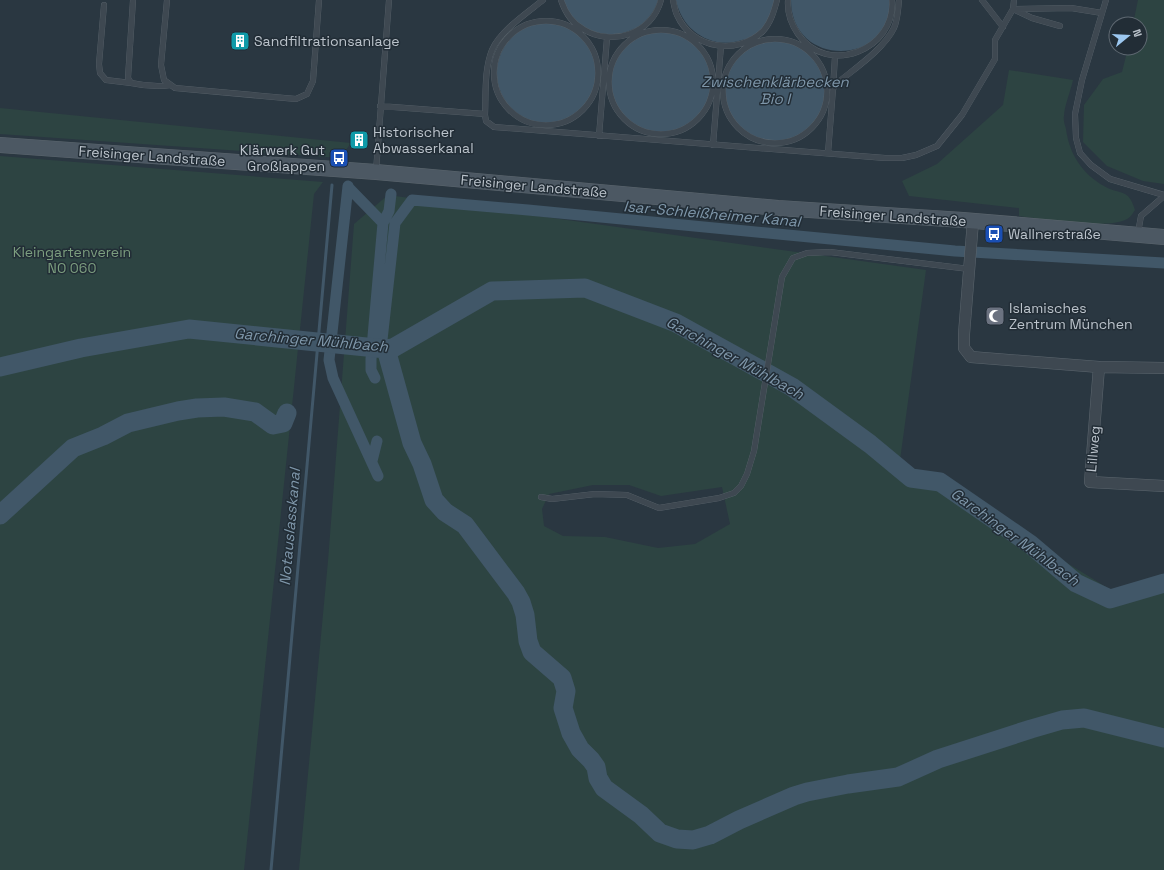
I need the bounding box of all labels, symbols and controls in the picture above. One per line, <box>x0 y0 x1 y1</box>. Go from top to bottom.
north arrow <box>1108 16 1148 56</box>
text: N <box>1130 27 1145 39</box>
building icon: Sandfiltrationsanlage <box>229 30 251 52</box>
place label: Sandfiltrationsanlage <box>254 32 400 50</box>
water label: Zwischenklärbecken Bio I <box>701 72 850 108</box>
place label: Historischer Abwasserkanal <box>373 123 474 157</box>
building icon: Historischer Abwasserkanal <box>348 129 370 151</box>
place label: Klärwerk Gut Großlappen <box>240 141 325 175</box>
street label: Freisinger Landstraße <box>78 142 226 170</box>
bus stop icon: Klärwerk Gut Großlappen <box>328 147 350 169</box>
street label: Freisinger Landstraße <box>460 171 608 201</box>
water label: Isar-Schleißheimer Kanal <box>623 196 804 231</box>
street label: Freisinger Landstraße <box>819 202 967 230</box>
bus stop icon: Wallnerstraße <box>983 223 1005 245</box>
place label: Wallnerstraße <box>1008 225 1101 243</box>
park label: Kleingartenverein NO 060 <box>13 243 131 277</box>
place label: Islamisches Zentrum München <box>1009 299 1133 333</box>
mosque icon: Islamisches Zentrum München <box>984 305 1006 327</box>
water label: Garchinger Mühlbach <box>663 312 808 404</box>
water label: Garchinger Mühlbach <box>233 323 389 356</box>
street label: Lillweg <box>1082 425 1104 473</box>
water label: Notauslasskanal <box>275 465 304 586</box>
water label: Garchinger Mühlbach <box>947 484 1084 590</box>

